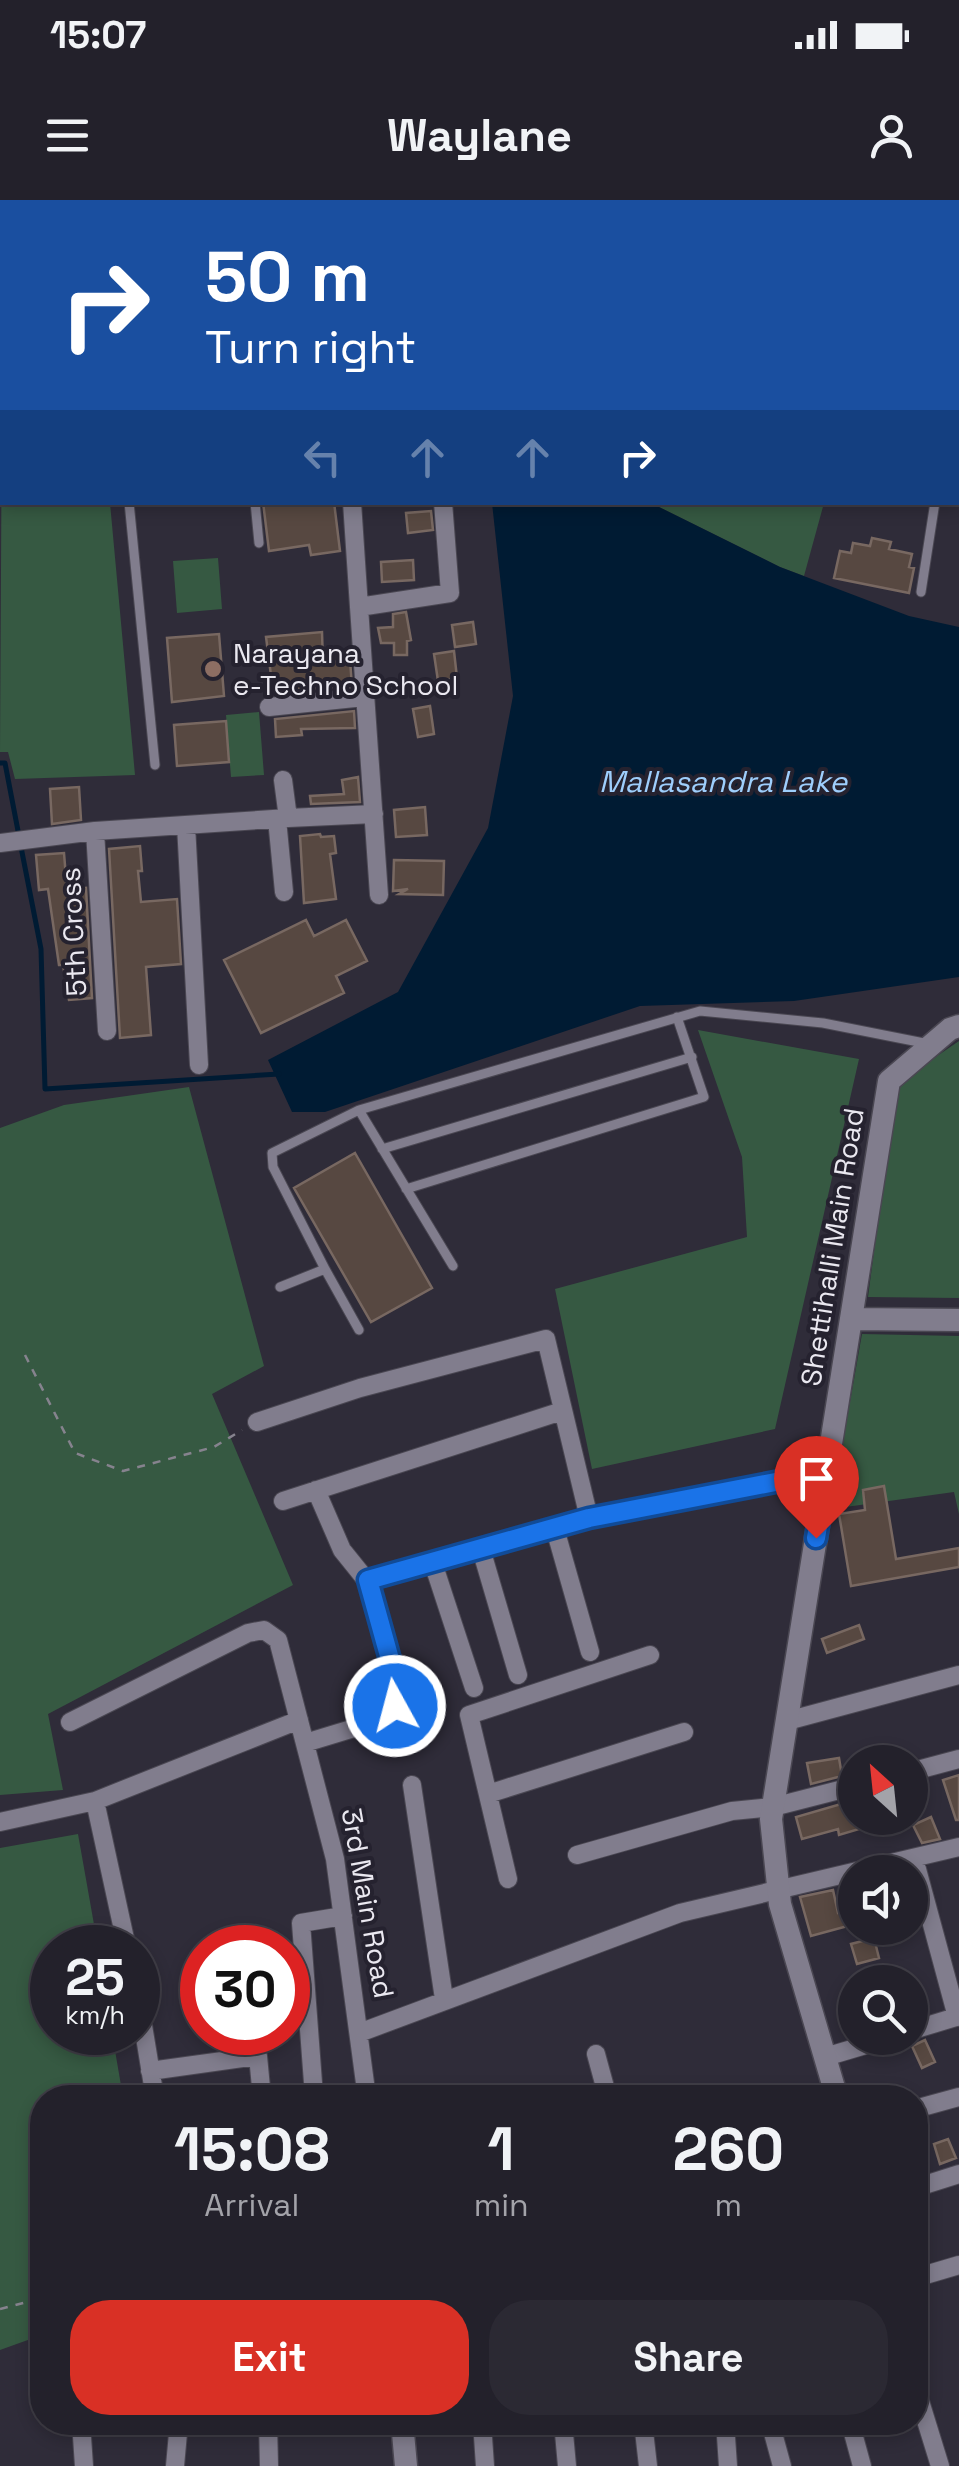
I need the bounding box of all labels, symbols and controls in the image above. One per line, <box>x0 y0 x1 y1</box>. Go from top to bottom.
text: 15:07 <box>50 11 146 59</box>
text: Waylane <box>387 107 572 164</box>
icon: menu <box>40 108 95 163</box>
icon: person <box>864 108 919 163</box>
text: 50 m <box>205 232 370 321</box>
icon: right <box>40 240 170 370</box>
text: Turn right <box>205 319 416 376</box>
icon: left <box>295 430 350 485</box>
icon: ahead <box>400 430 455 485</box>
icon: ahead <box>505 430 560 485</box>
icon: right <box>610 430 665 485</box>
place label: Narayana e-Techno School <box>233 635 458 703</box>
marker: Narayana e-Techno School <box>202 658 224 680</box>
water label: Mallasandra Lake <box>599 762 848 801</box>
street label: 5th Cross <box>52 867 94 997</box>
street label: Shettihalli Main Road <box>792 1105 872 1389</box>
pin <box>774 1436 859 1539</box>
icon: arrive <box>789 1451 844 1506</box>
position arrow <box>343 1654 447 1758</box>
north arrow <box>838 1745 928 1835</box>
map controls <box>838 1745 928 2055</box>
street label: 3rd Main Road <box>334 1805 402 2001</box>
button: sound <box>838 1855 928 1945</box>
speed limit sign: 30 <box>180 1925 310 2055</box>
text: 25 <box>65 1946 125 2010</box>
button: search <box>838 1965 928 2055</box>
text: km/h <box>65 1999 125 2031</box>
text: 15:08 <box>174 2111 330 2188</box>
text: 1 <box>488 2111 515 2188</box>
text: 260 <box>673 2111 784 2188</box>
text: Arrival <box>204 2185 299 2225</box>
text: min <box>474 2185 529 2225</box>
text: m <box>715 2185 742 2225</box>
button: Exit <box>70 2300 469 2415</box>
button: Share <box>489 2300 888 2415</box>

